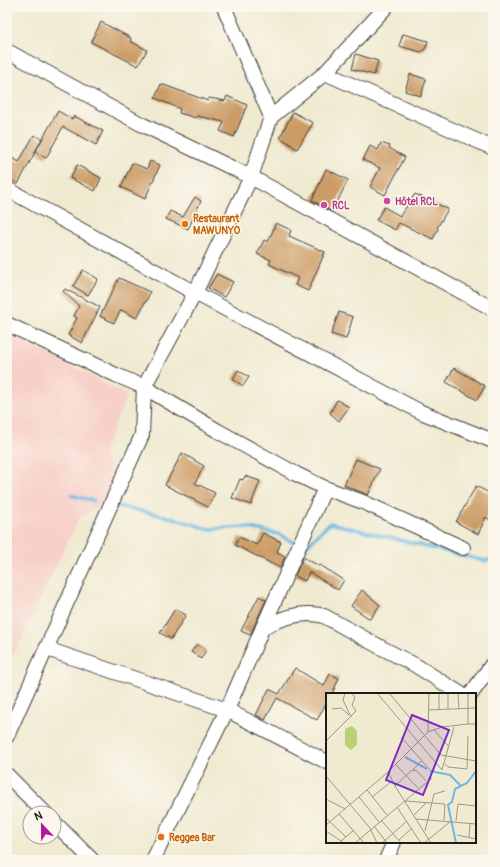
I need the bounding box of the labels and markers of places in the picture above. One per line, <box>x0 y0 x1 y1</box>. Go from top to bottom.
marker: Hôtel RCL <box>382 196 392 206</box>
place label: Hôtel RCL <box>395 196 438 208</box>
marker: RCL <box>319 200 329 210</box>
place label: RCL <box>332 200 350 212</box>
place label: Restaurant MAWUNYO <box>193 213 241 237</box>
marker: Restaurant MAWUNYO <box>180 219 190 229</box>
marker: Reggea Bar <box>156 832 166 842</box>
place label: Reggea Bar <box>169 832 216 844</box>

